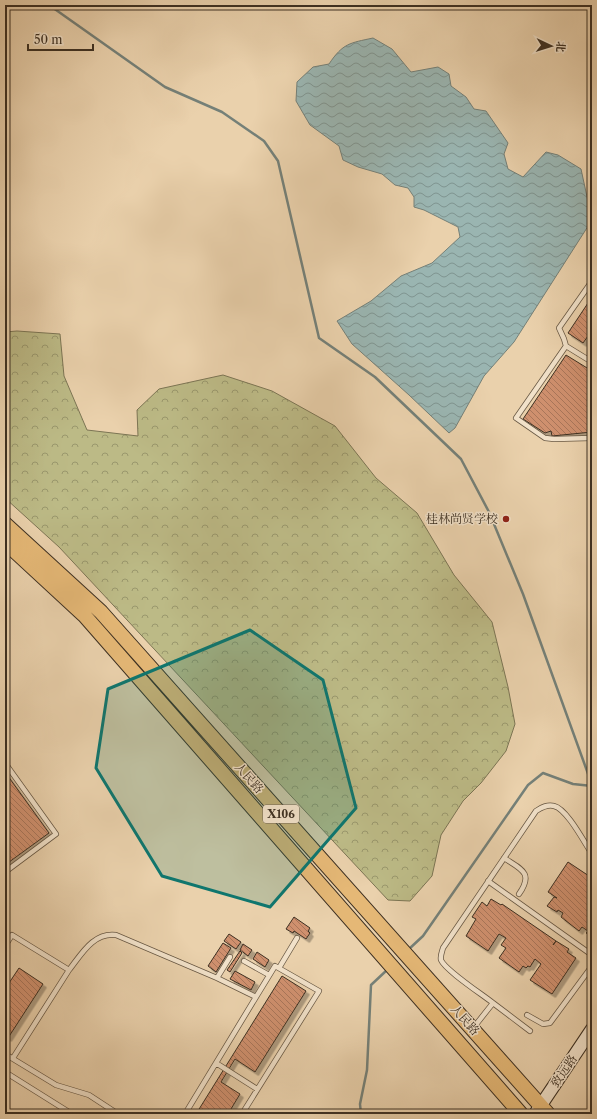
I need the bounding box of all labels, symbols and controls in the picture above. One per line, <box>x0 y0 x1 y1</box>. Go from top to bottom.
scale bar <box>28 26 93 52</box>
north arrow <box>531 26 571 66</box>
text: 50 m <box>34 32 63 47</box>
text: 北 <box>554 41 568 53</box>
place label: 桂林尚贤学校 <box>426 511 498 526</box>
marker: 桂林尚贤学校 <box>501 514 511 524</box>
street label: 人民路 <box>232 759 267 796</box>
road number: X106 <box>263 805 299 823</box>
street label: 人民路 <box>448 1001 483 1038</box>
street label: 致远路 <box>547 1052 580 1090</box>

